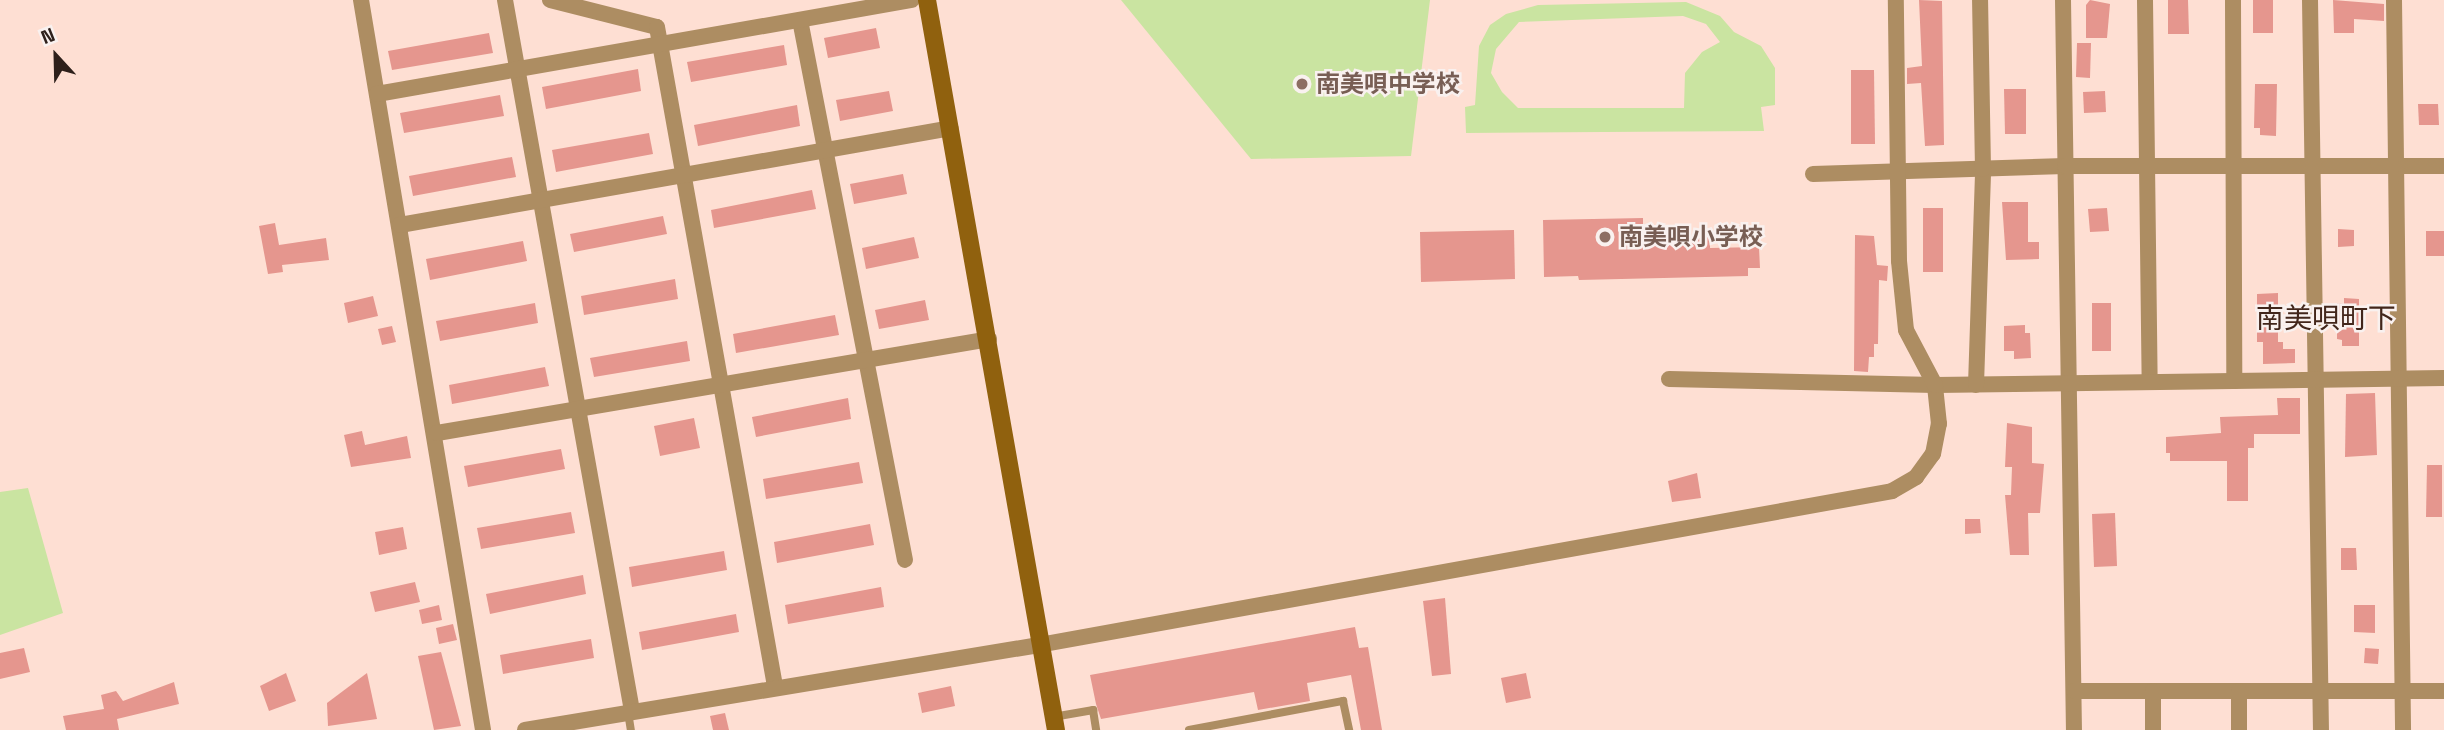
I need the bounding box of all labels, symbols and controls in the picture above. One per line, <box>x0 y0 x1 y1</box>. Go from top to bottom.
north arrow <box>21 21 91 91</box>
text: N <box>37 22 59 50</box>
place label: 南美唄中学校 <box>1316 70 1460 98</box>
marker: 南美唄中学校 <box>1294 76 1310 92</box>
place label: 南美唄小学校 <box>1619 223 1763 251</box>
marker: 南美唄小学校 <box>1597 229 1613 245</box>
district label: 南美唄町下 <box>2256 301 2396 335</box>

